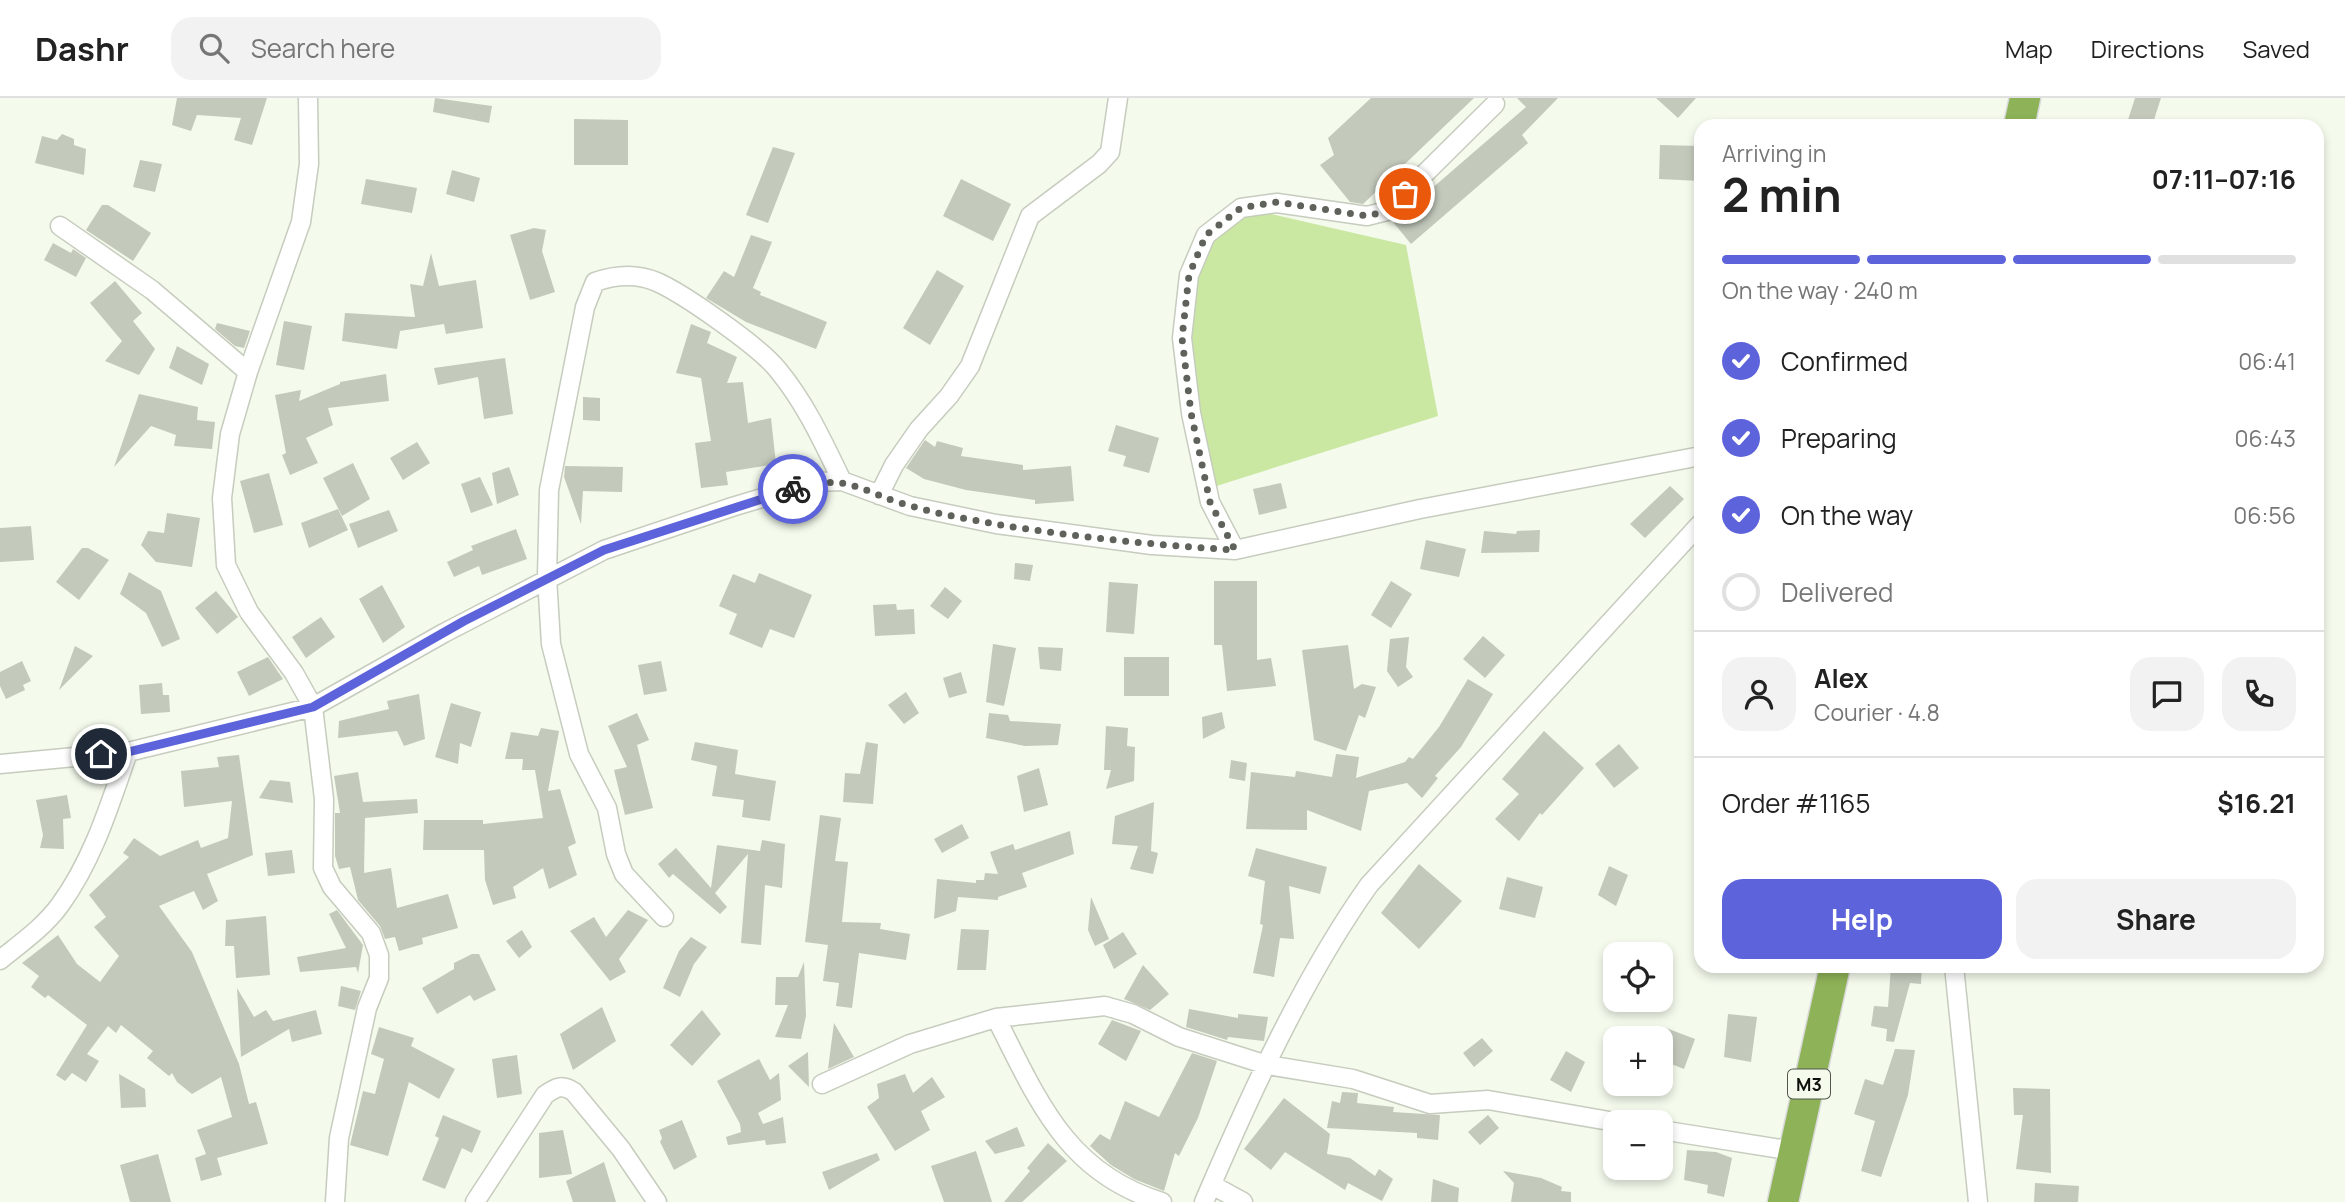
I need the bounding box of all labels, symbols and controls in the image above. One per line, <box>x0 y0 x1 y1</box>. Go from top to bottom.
search box <box>171 17 661 80</box>
text: Dashr <box>35 26 129 71</box>
icon: search <box>195 29 233 67</box>
text: Search here <box>251 30 395 66</box>
text: Map <box>2005 32 2053 65</box>
text: Directions <box>2091 32 2204 65</box>
text: Saved <box>2242 32 2310 65</box>
text: Arriving in <box>1722 137 1827 169</box>
text: 07:11–07:16 <box>2152 161 2296 197</box>
text: 2 min <box>1722 163 1842 226</box>
pin <box>1375 164 1435 224</box>
icon: bag <box>1386 175 1424 213</box>
text: On the way · 240 m <box>1722 274 1918 306</box>
icon: check <box>1722 342 1760 380</box>
text: Confirmed <box>1781 343 1908 379</box>
text: 06:41 <box>2238 345 2296 377</box>
icon: check <box>1722 419 1760 457</box>
text: Preparing <box>1781 420 1897 456</box>
text: 06:43 <box>2235 422 2296 454</box>
courier <box>758 454 828 524</box>
icon: bike <box>774 470 812 508</box>
icon: check <box>1722 496 1760 534</box>
text: On the way <box>1781 497 1913 533</box>
text: 06:56 <box>2233 499 2296 531</box>
text: Delivered <box>1781 574 1893 610</box>
button: person <box>1722 657 1796 731</box>
button: chat <box>2130 657 2204 731</box>
button: phone <box>2222 657 2296 731</box>
text: Alex <box>1814 660 1868 696</box>
text: Courier · 4.8 <box>1814 696 1940 728</box>
pin <box>71 724 131 784</box>
icon: home <box>82 735 120 773</box>
text: Order #1165 <box>1722 785 1870 821</box>
text: $16.21 <box>2217 785 2296 821</box>
button: Help <box>1722 879 2002 959</box>
button: Share <box>2016 879 2296 959</box>
map controls <box>1603 942 1673 1180</box>
button: locate <box>1603 942 1673 1012</box>
button: + <box>1603 1026 1673 1096</box>
road number: M3 <box>1788 1070 1830 1099</box>
button: − <box>1603 1110 1673 1180</box>

